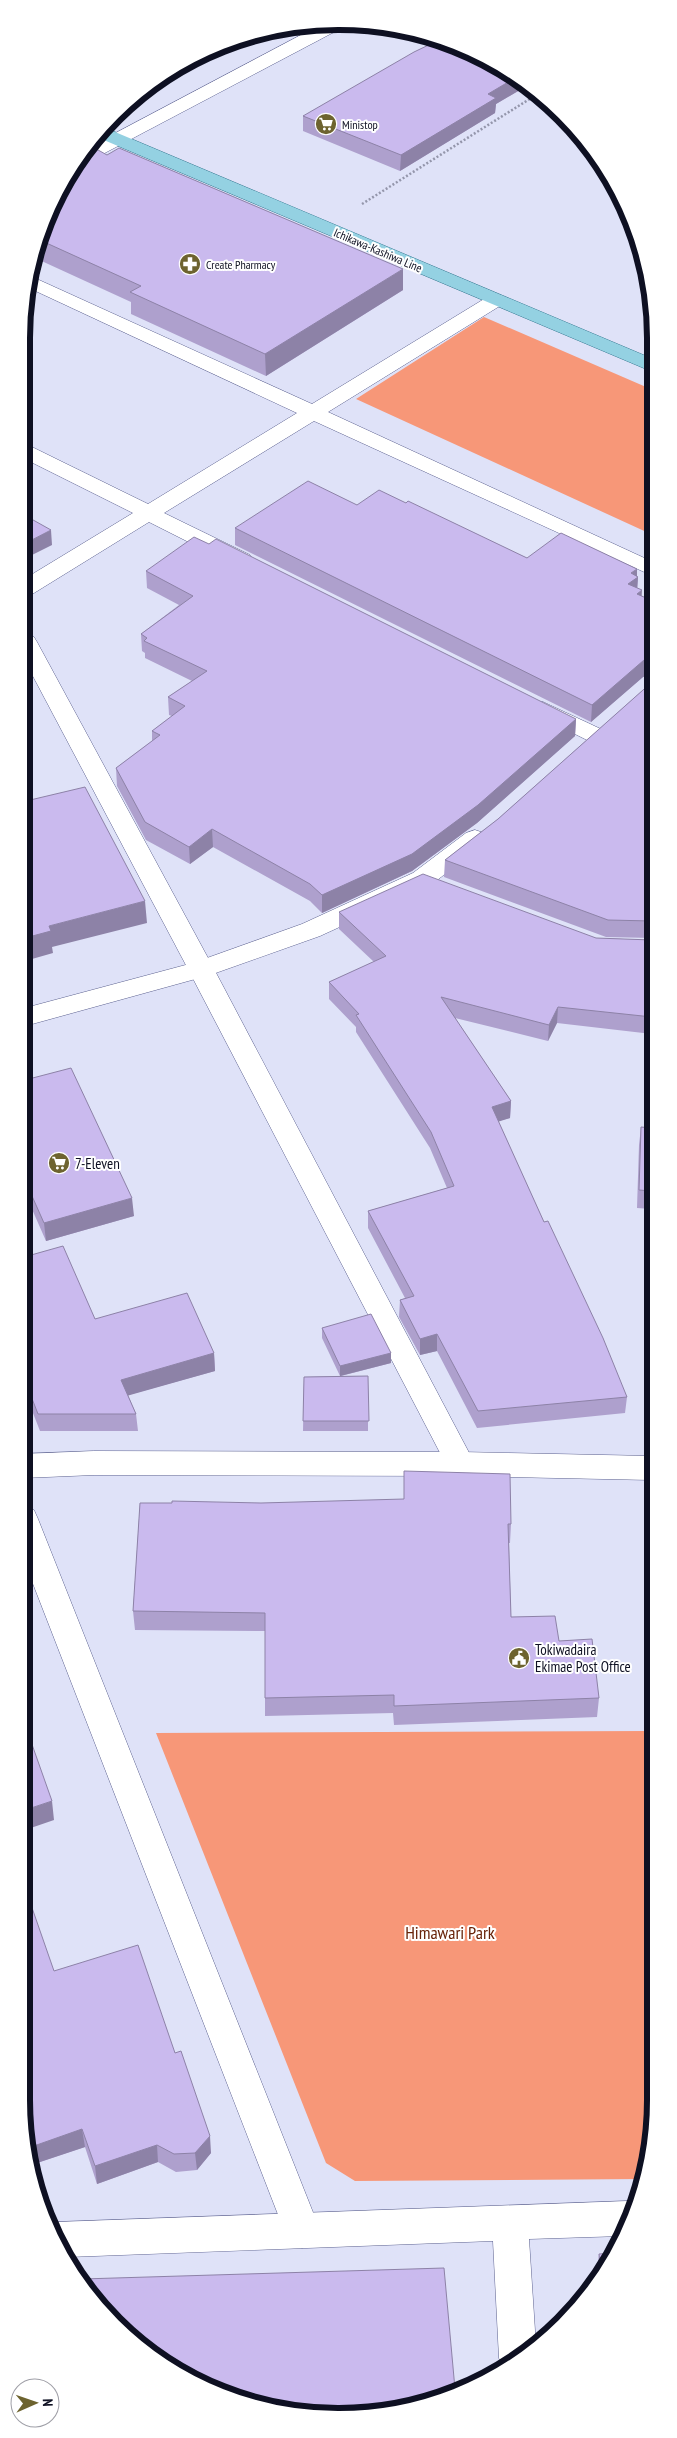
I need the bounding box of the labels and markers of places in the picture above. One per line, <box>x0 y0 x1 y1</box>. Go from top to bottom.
supermarket icon: Ministop <box>314 112 338 136</box>
place label: Ministop <box>342 117 378 132</box>
pharmacy icon: Create Pharmacy <box>178 252 202 276</box>
place label: Create Pharmacy <box>206 257 276 272</box>
supermarket icon: 7-Eleven <box>47 1151 71 1175</box>
place label: 7-Eleven <box>75 1154 120 1173</box>
place label: Tokiwadaira Ekimae Post Office <box>535 1640 631 1676</box>
public building icon: Tokiwadaira Ekimae Post Office <box>507 1646 531 1670</box>

